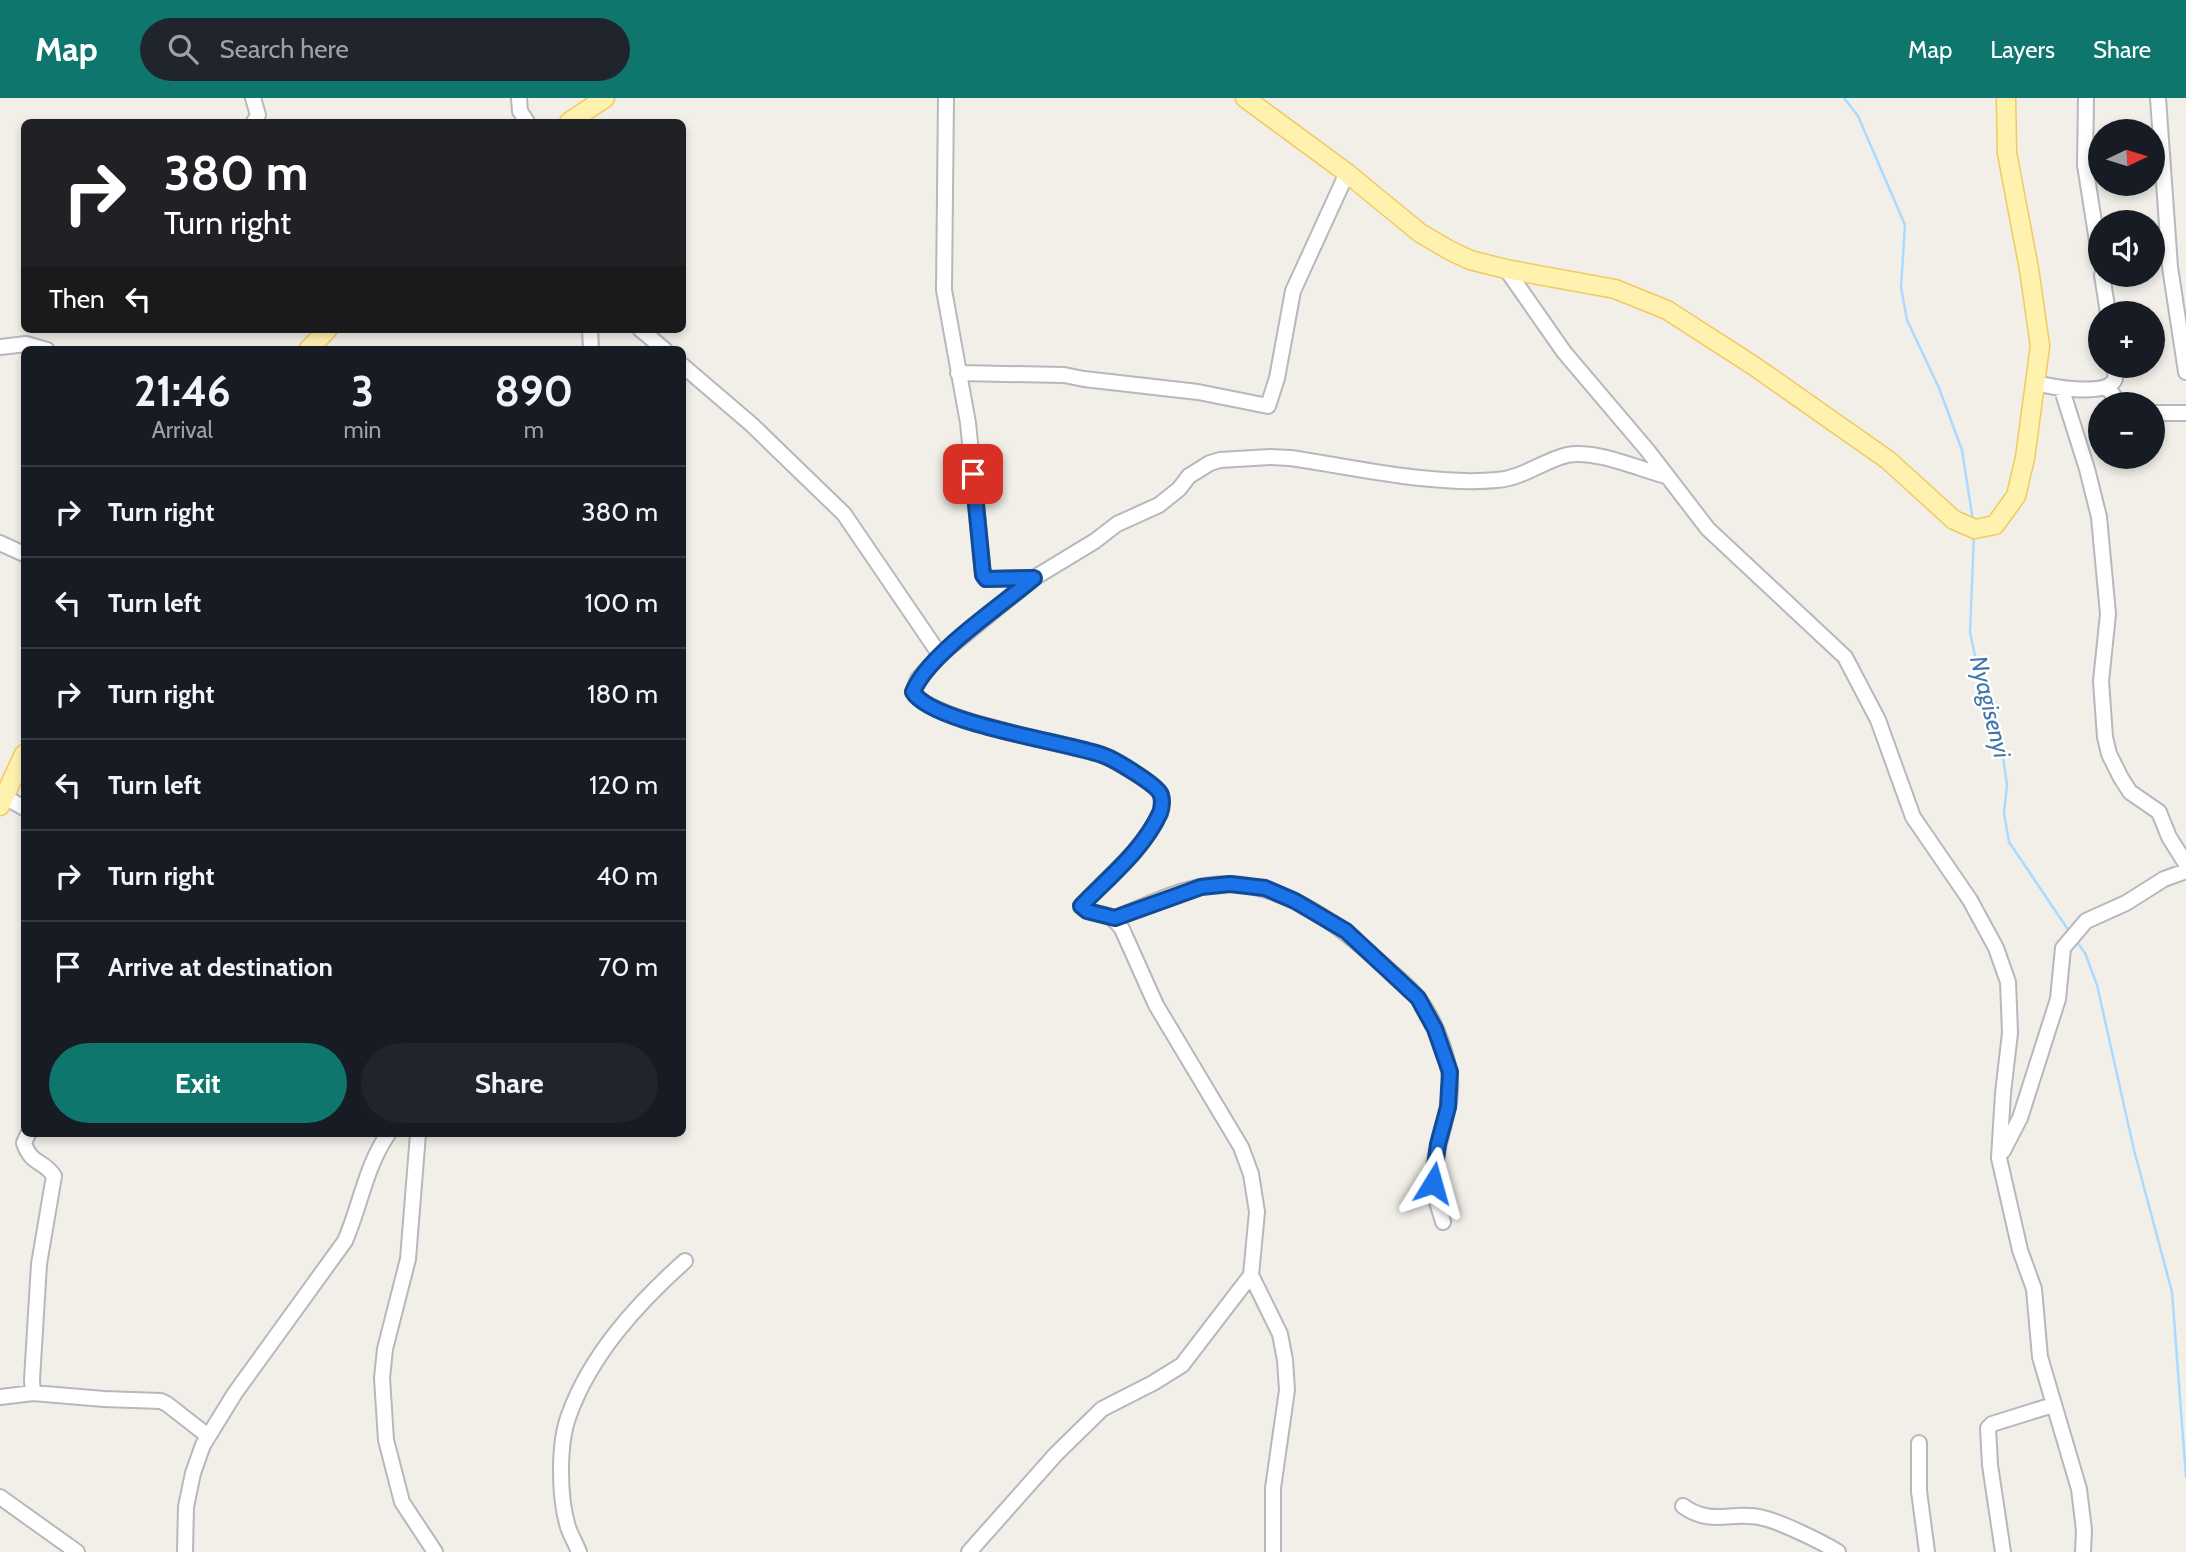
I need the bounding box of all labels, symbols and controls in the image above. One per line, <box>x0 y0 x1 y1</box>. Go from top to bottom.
search box <box>140 18 630 81</box>
text: Map <box>35 29 98 69</box>
icon: search <box>164 30 202 68</box>
text: Search here <box>220 33 349 65</box>
text: Map <box>1908 35 1952 64</box>
text: Layers <box>1990 35 2055 64</box>
text: Share <box>2093 35 2151 64</box>
north arrow <box>2088 119 2165 196</box>
map controls <box>2088 119 2165 469</box>
text: 380 m <box>164 143 308 202</box>
icon: right <box>49 147 140 238</box>
text: Turn right <box>164 203 291 242</box>
button: sound <box>2088 210 2165 287</box>
icon: left <box>119 280 157 318</box>
text: Then <box>49 283 105 315</box>
button: + <box>2088 301 2165 378</box>
text: 21:46 <box>134 365 231 417</box>
text: 3 <box>351 365 374 417</box>
text: 890 <box>494 365 573 417</box>
button: − <box>2088 392 2165 469</box>
text: Arrival <box>152 416 213 444</box>
text: min <box>344 416 381 444</box>
text: m <box>524 416 544 444</box>
pin <box>943 444 1003 504</box>
icon: arrive <box>954 455 992 493</box>
icon: right <box>49 493 87 531</box>
text: Turn right <box>108 496 214 528</box>
text: 380 m <box>581 496 658 528</box>
icon: left <box>49 584 87 622</box>
text: Turn left <box>108 587 201 619</box>
text: 100 m <box>585 587 658 619</box>
water label: Nyagisenyi <box>1964 653 2017 762</box>
icon: right <box>49 675 87 713</box>
text: Turn right <box>108 678 214 710</box>
text: 180 m <box>587 678 658 710</box>
icon: left <box>49 766 87 804</box>
text: Turn left <box>108 769 201 801</box>
text: 120 m <box>589 769 658 801</box>
icon: right <box>49 857 87 895</box>
text: Turn right <box>108 860 214 892</box>
text: 40 m <box>596 860 658 892</box>
icon: arrive <box>49 948 87 986</box>
text: Arrive at destination <box>108 951 333 983</box>
text: 70 m <box>598 951 658 983</box>
button: Exit <box>49 1043 347 1123</box>
button: Share <box>361 1043 658 1123</box>
position arrow <box>1396 1146 1470 1220</box>

